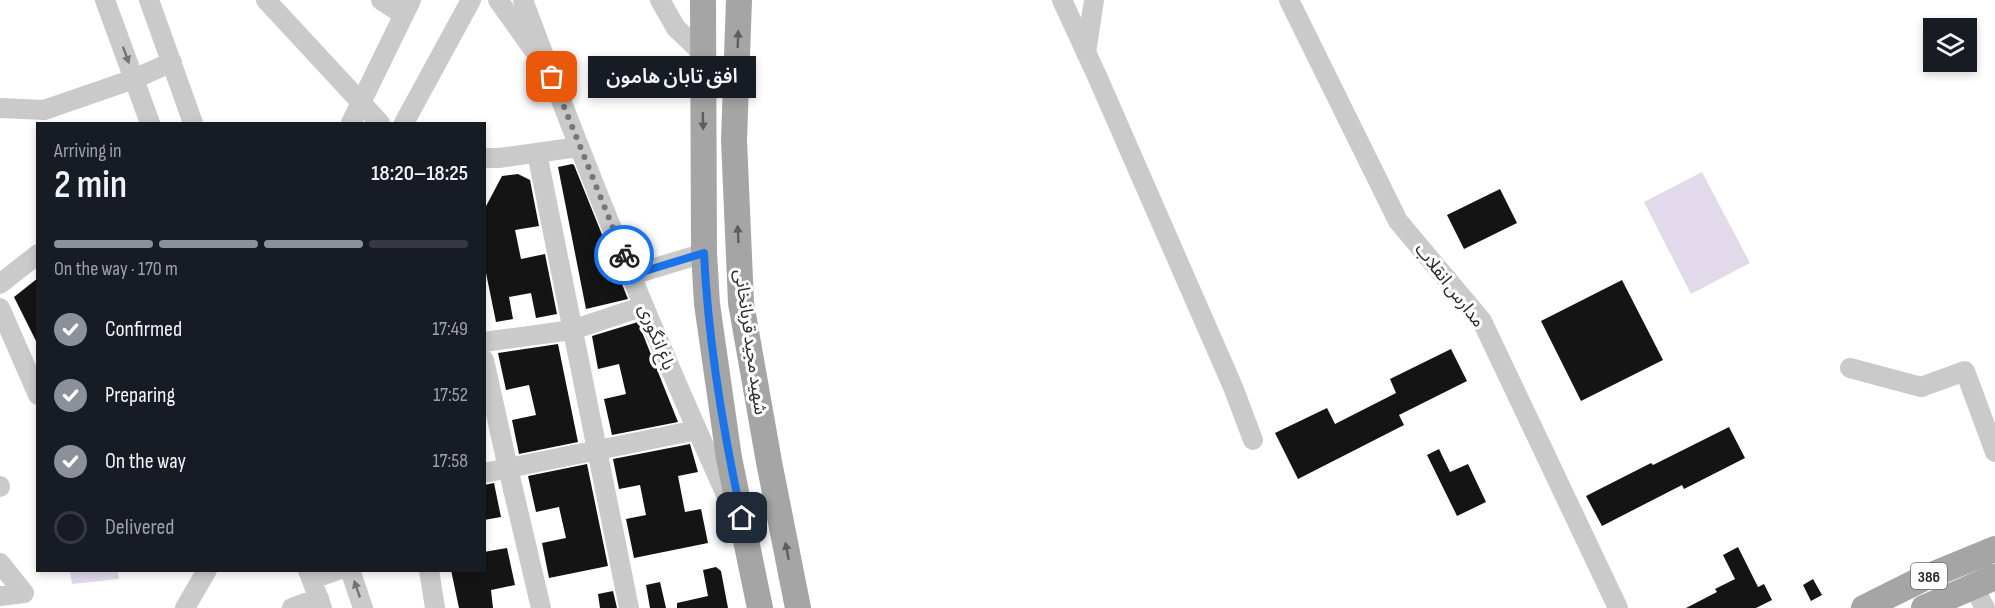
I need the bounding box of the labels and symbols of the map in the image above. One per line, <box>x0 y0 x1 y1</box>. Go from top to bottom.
one-way arrow <box>733 30 742 49</box>
one-way arrow <box>121 46 131 64</box>
pin <box>526 51 577 102</box>
callout: افق تابان هامون <box>588 56 756 98</box>
one-way arrow <box>698 112 707 131</box>
one-way arrow <box>733 224 743 243</box>
courier <box>594 225 654 285</box>
street label: مدارس انقلاب <box>1410 239 1489 331</box>
street label: شهید مجید قربانخانی <box>730 268 771 416</box>
street label: باغ انگوری <box>631 301 679 374</box>
pin <box>716 492 767 543</box>
one-way arrow <box>782 541 791 560</box>
road number: 386 <box>1911 563 1947 589</box>
one-way arrow <box>352 580 361 598</box>

